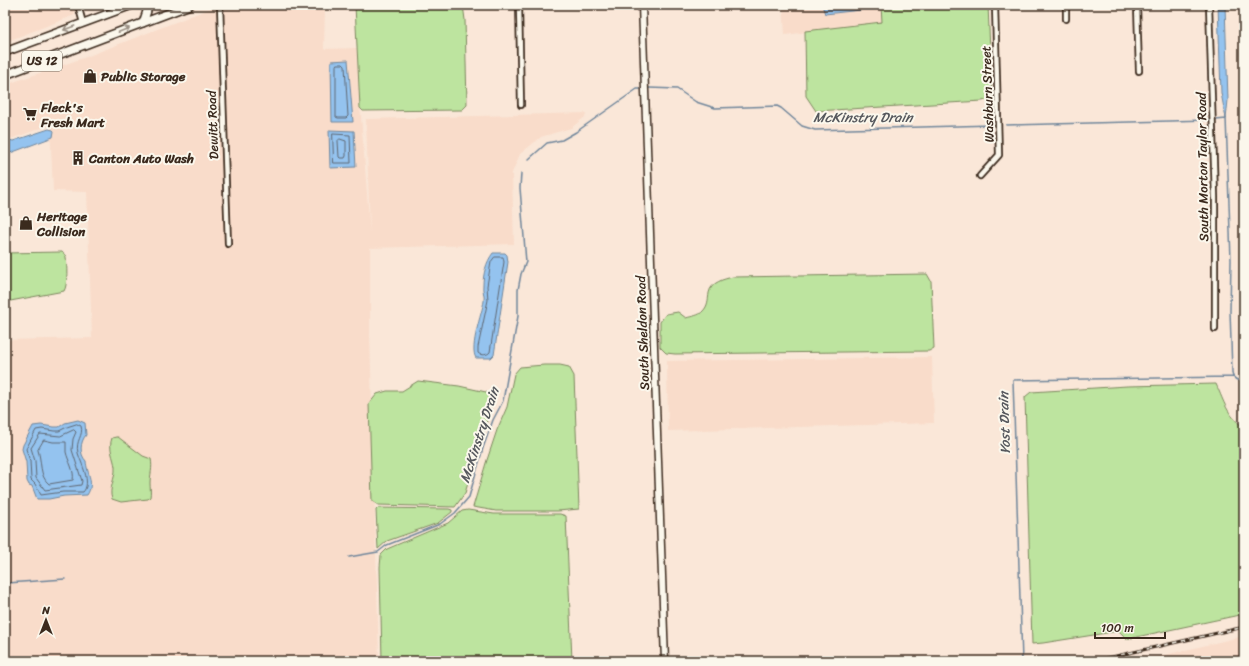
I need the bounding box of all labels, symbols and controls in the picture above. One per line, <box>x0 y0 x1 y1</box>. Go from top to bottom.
one-way arrow <box>63 25 75 33</box>
one-way arrow <box>117 25 129 33</box>
street label: Washburn Street <box>974 45 1001 143</box>
road number: US 12 <box>22 51 62 71</box>
place label: Public Storage <box>101 65 186 88</box>
shop icon: Public Storage <box>82 68 98 84</box>
street label: Dewitt Road <box>200 89 225 160</box>
street label: South Morton Taylor Road <box>1190 91 1215 242</box>
place label: Fleck's Fresh Mart <box>40 96 105 134</box>
water label: McKinstry Drain <box>813 105 914 130</box>
supermarket icon: Fleck's Fresh Mart <box>22 106 38 122</box>
place label: Canton Auto Wash <box>88 147 194 170</box>
building icon: Canton Auto Wash <box>70 150 86 166</box>
place label: Heritage Collision <box>36 205 88 243</box>
shop icon: Heritage Collision <box>18 215 34 231</box>
street label: South Sheldon Road <box>629 274 656 391</box>
water label: McKinstry Drain <box>452 383 507 486</box>
water label: Yost Drain <box>991 390 1018 454</box>
north arrow <box>26 600 66 640</box>
text: N <box>41 601 50 620</box>
scale bar <box>1095 614 1165 640</box>
text: 100 m <box>1101 617 1134 639</box>

